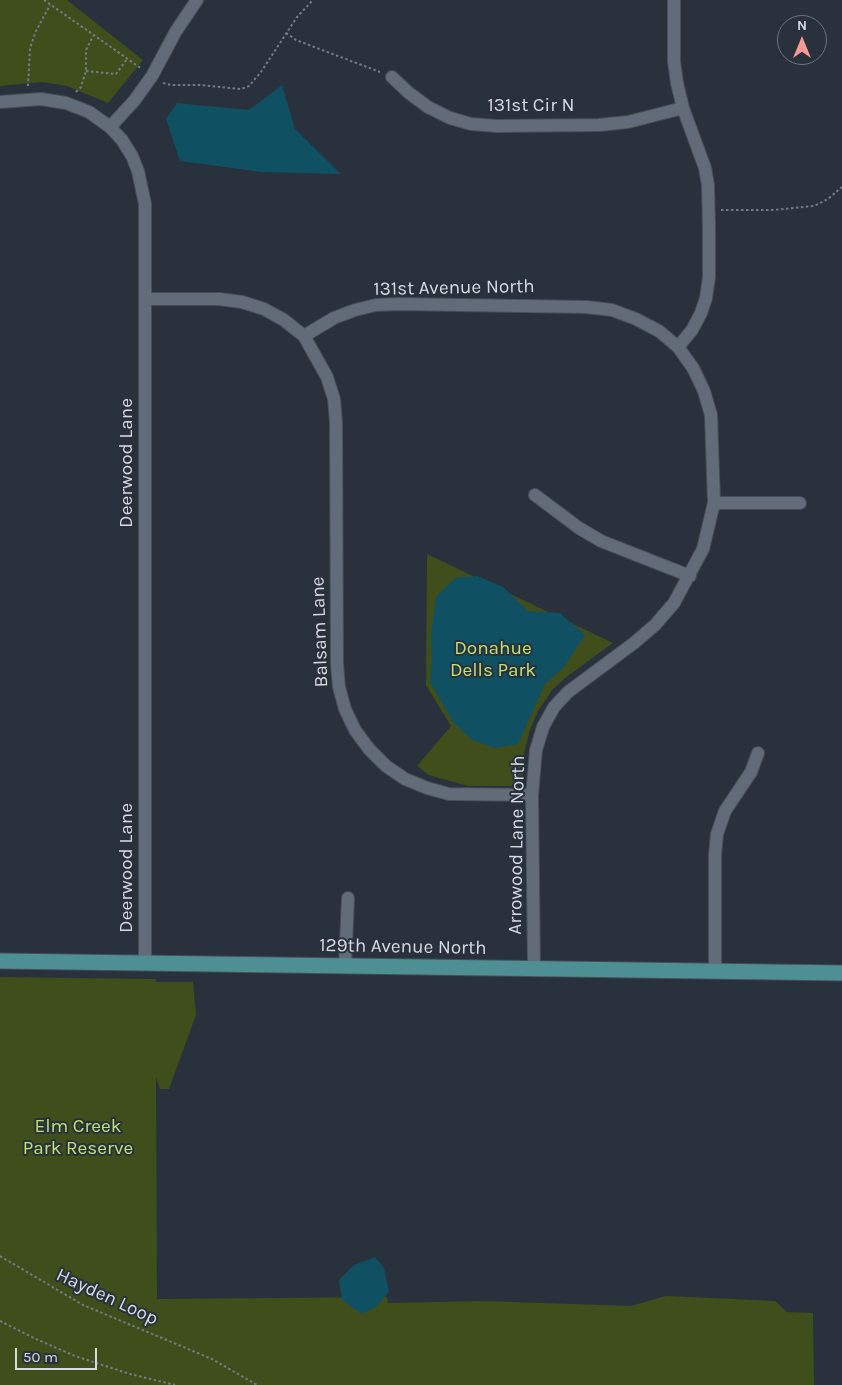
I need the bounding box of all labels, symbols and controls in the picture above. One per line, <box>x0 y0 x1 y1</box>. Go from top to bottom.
north arrow <box>777 15 827 65</box>
text: N <box>797 17 807 34</box>
street label: 131st Cir N <box>487 95 575 117</box>
street label: 131st Avenue North <box>373 275 535 301</box>
street label: Deerwood Lane <box>116 398 138 528</box>
street label: Balsam Lane <box>307 576 333 688</box>
park label: Donahue Dells Park <box>450 638 536 682</box>
street label: Arrowood Lane North <box>504 755 530 935</box>
street label: Deerwood Lane <box>116 803 138 933</box>
street label: 129th Avenue North <box>319 934 487 960</box>
park label: Elm Creek Park Reserve <box>23 1116 133 1160</box>
street label: Hayden Loop <box>52 1263 162 1331</box>
scale bar <box>18 1338 100 1370</box>
text: 50 m <box>23 1348 58 1366</box>

